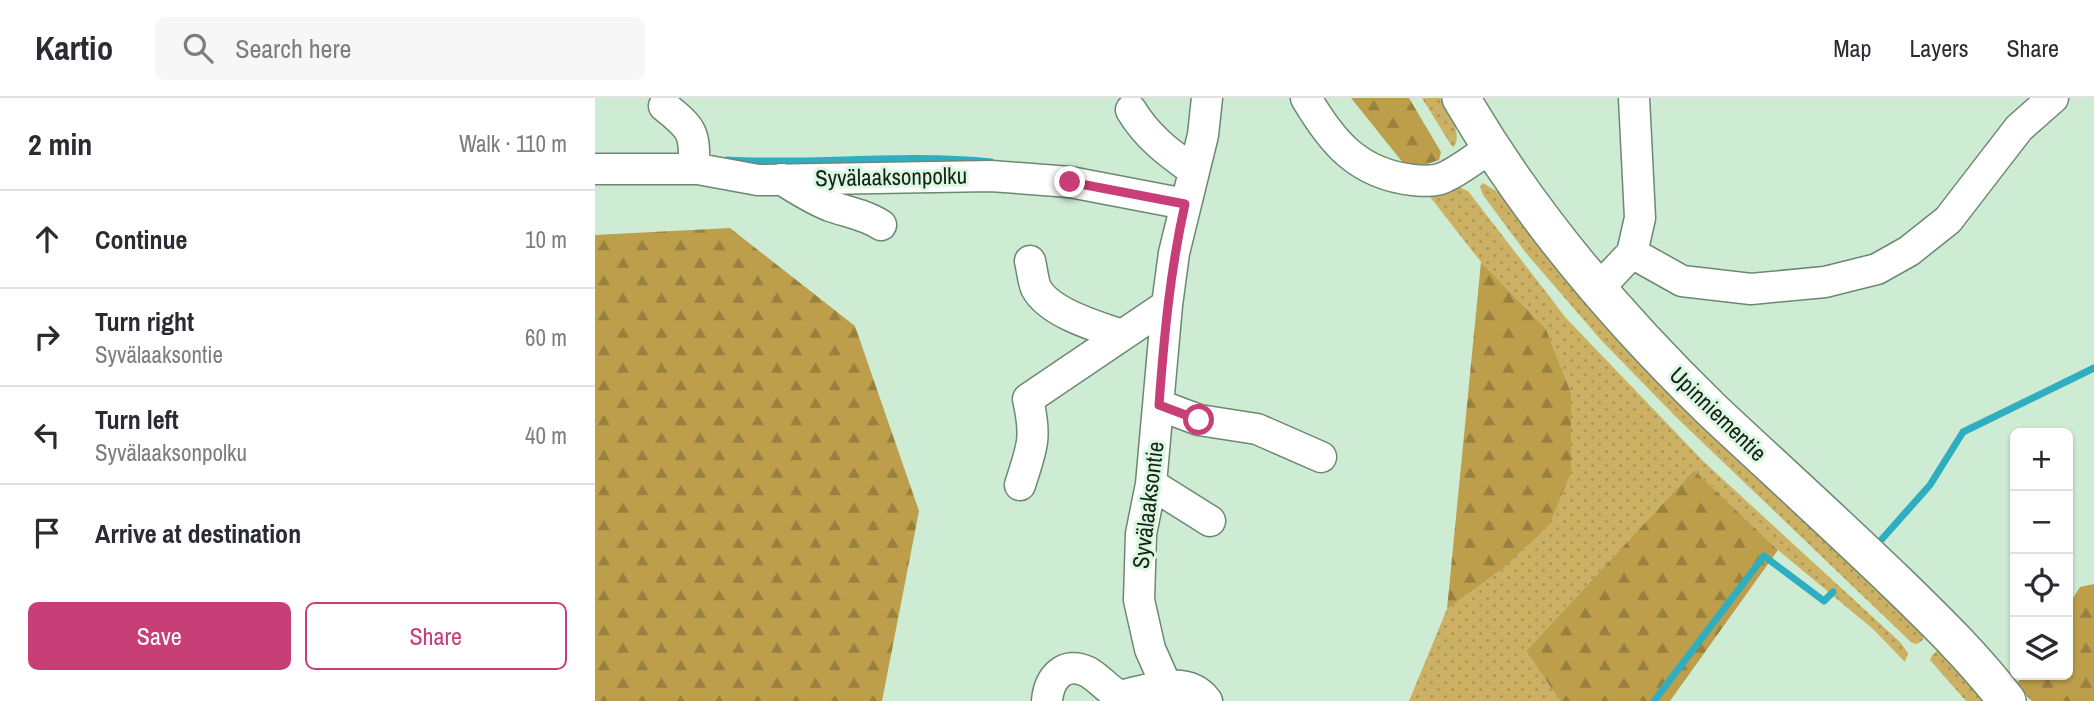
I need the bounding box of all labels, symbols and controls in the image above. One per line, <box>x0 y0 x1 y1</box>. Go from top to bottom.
search box <box>155 17 645 80</box>
text: Kartio <box>35 26 113 70</box>
icon: search <box>179 29 217 67</box>
text: Search here <box>235 31 351 66</box>
text: Map <box>1833 32 1871 64</box>
text: Layers <box>1909 32 1968 64</box>
text: Share <box>2006 32 2059 64</box>
text: 2 min <box>28 124 92 164</box>
text: Walk · 110 m <box>459 128 567 159</box>
street label: Syvälaaksonpolku <box>815 160 967 193</box>
route end <box>1054 166 1085 197</box>
icon: ahead <box>28 220 66 258</box>
text: Continue <box>95 222 187 257</box>
text: 10 m <box>525 224 567 255</box>
text: Turn right <box>95 304 194 339</box>
icon: right <box>28 318 66 356</box>
text: 60 m <box>525 322 567 353</box>
text: Syvälaaksontie <box>95 339 223 370</box>
street label: Upinniementie <box>1663 360 1774 468</box>
text: Turn left <box>95 402 179 437</box>
route start <box>1183 404 1214 435</box>
icon: left <box>28 416 66 454</box>
text: 40 m <box>525 420 567 451</box>
map controls <box>2010 428 2073 680</box>
button: + <box>2010 428 2073 491</box>
text: Syvälaaksonpolku <box>95 437 247 468</box>
street label: Syvälaaksontie <box>1124 440 1171 570</box>
button: − <box>2010 491 2073 554</box>
icon: arrive <box>28 514 66 552</box>
text: Arrive at destination <box>95 516 301 551</box>
button: locate <box>2010 554 2073 617</box>
button: Save <box>28 602 291 670</box>
button: Share <box>305 602 567 670</box>
button: layers <box>2010 617 2073 680</box>

